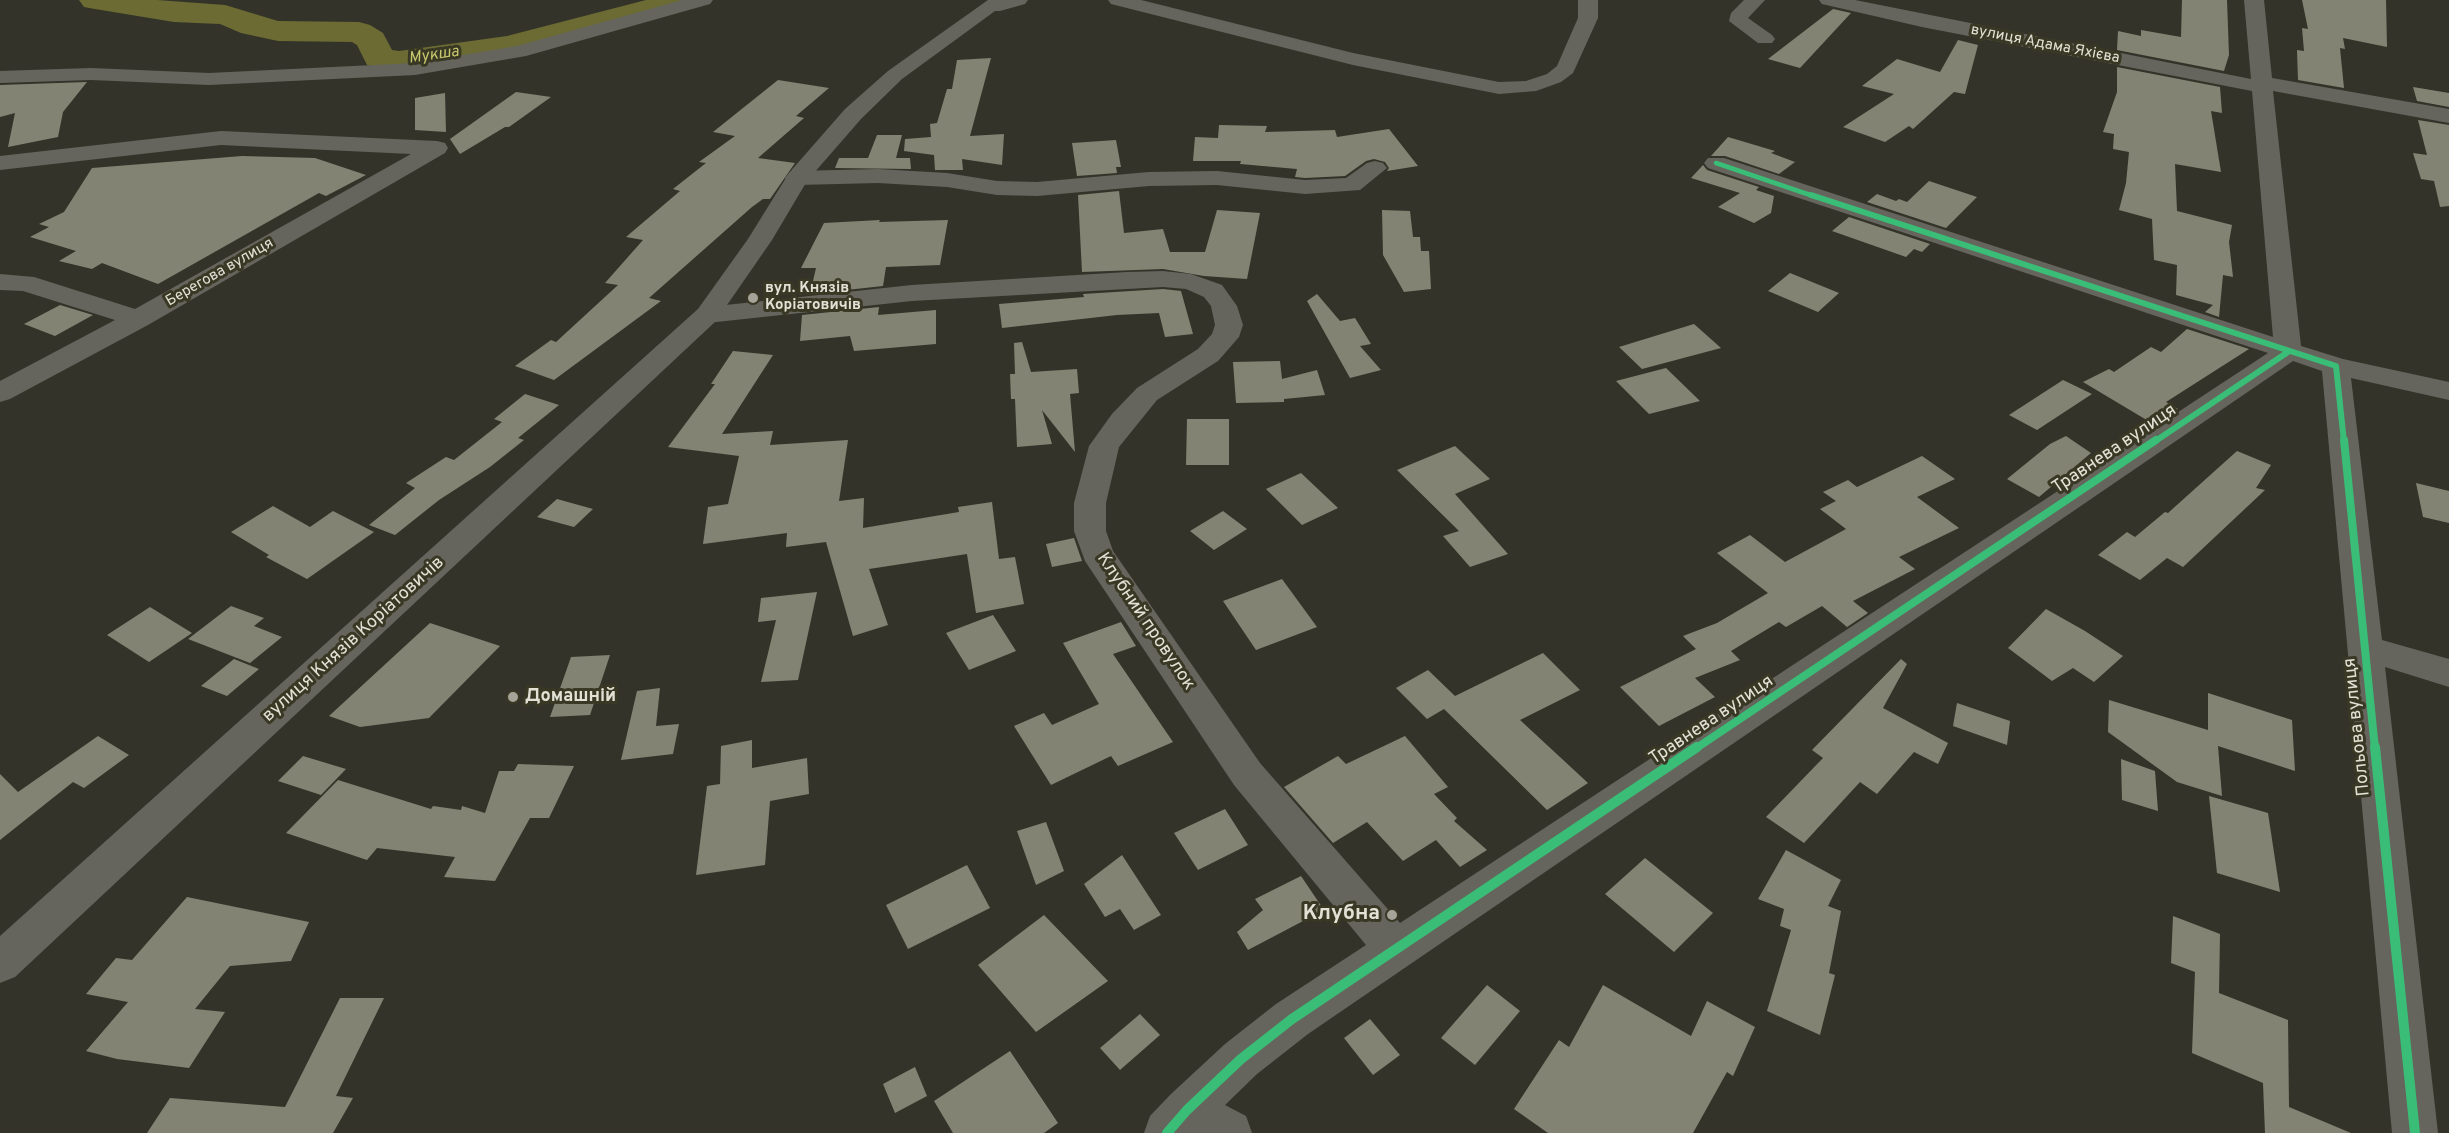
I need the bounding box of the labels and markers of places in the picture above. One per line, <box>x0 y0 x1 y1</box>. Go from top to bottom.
place label: вул. Князів Коріатовичів <box>765 280 861 315</box>
marker: вул. Князів Коріатовичів <box>746 291 760 305</box>
place label: Домашній <box>525 686 616 708</box>
marker: Домашній <box>506 690 520 704</box>
place label: Клубна <box>1303 902 1380 928</box>
marker: Клубна <box>1385 908 1399 922</box>

